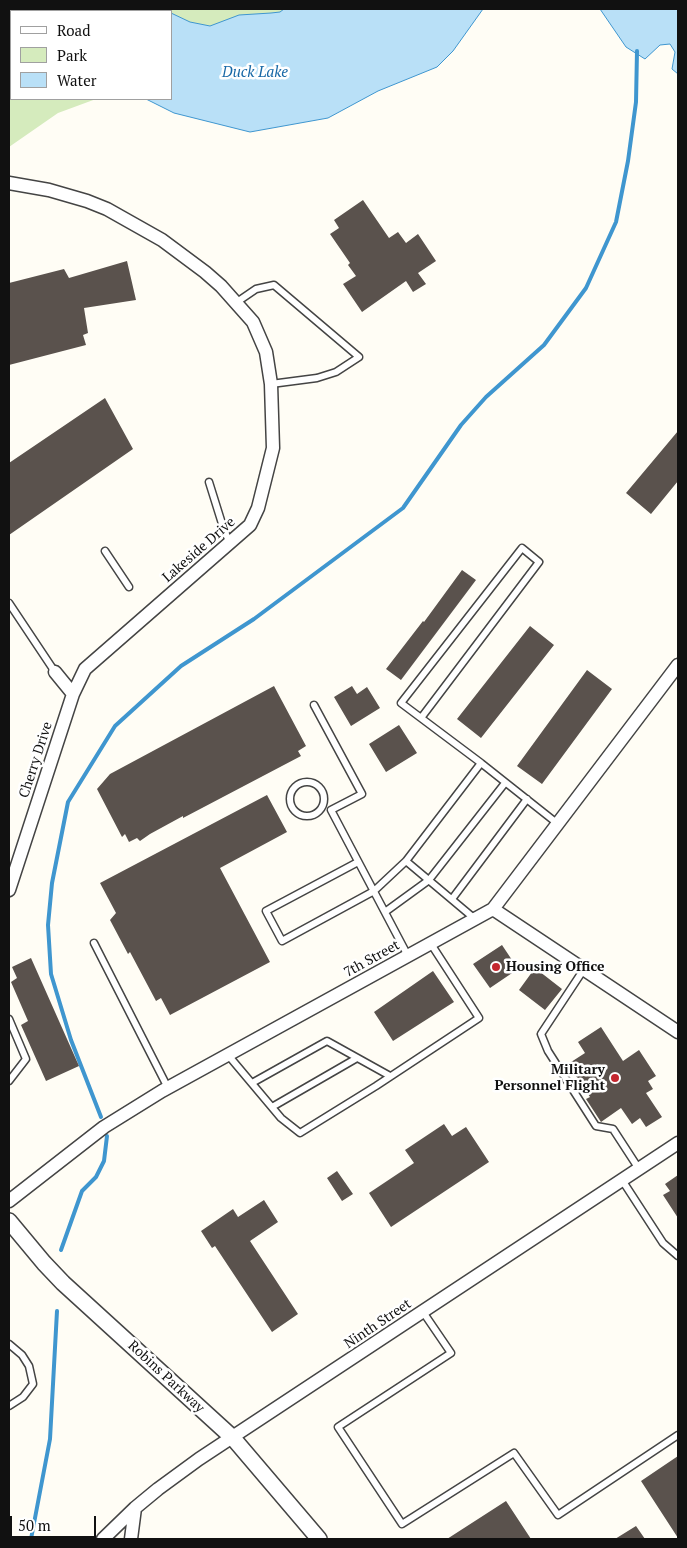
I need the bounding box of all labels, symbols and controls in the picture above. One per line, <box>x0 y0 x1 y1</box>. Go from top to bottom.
legend <box>10 10 172 100</box>
text: Road <box>57 20 90 40</box>
text: Park <box>57 45 87 65</box>
water label: Duck Lake <box>222 64 288 82</box>
text: Water <box>57 70 96 90</box>
street label: Lakeside Drive <box>159 514 239 586</box>
street label: Cherry Drive <box>16 720 56 800</box>
street label: 7th Street <box>341 937 403 981</box>
place label: Housing Office <box>506 959 605 975</box>
marker: Housing Office <box>490 961 502 973</box>
place label: Military Personnel Flight <box>494 1062 605 1094</box>
marker: Military Personnel Flight <box>609 1072 621 1084</box>
street label: Ninth Street <box>341 1296 415 1352</box>
street label: Robins Parkway <box>124 1337 208 1417</box>
scale bar <box>12 1506 99 1538</box>
text: 50 m <box>18 1515 51 1535</box>

